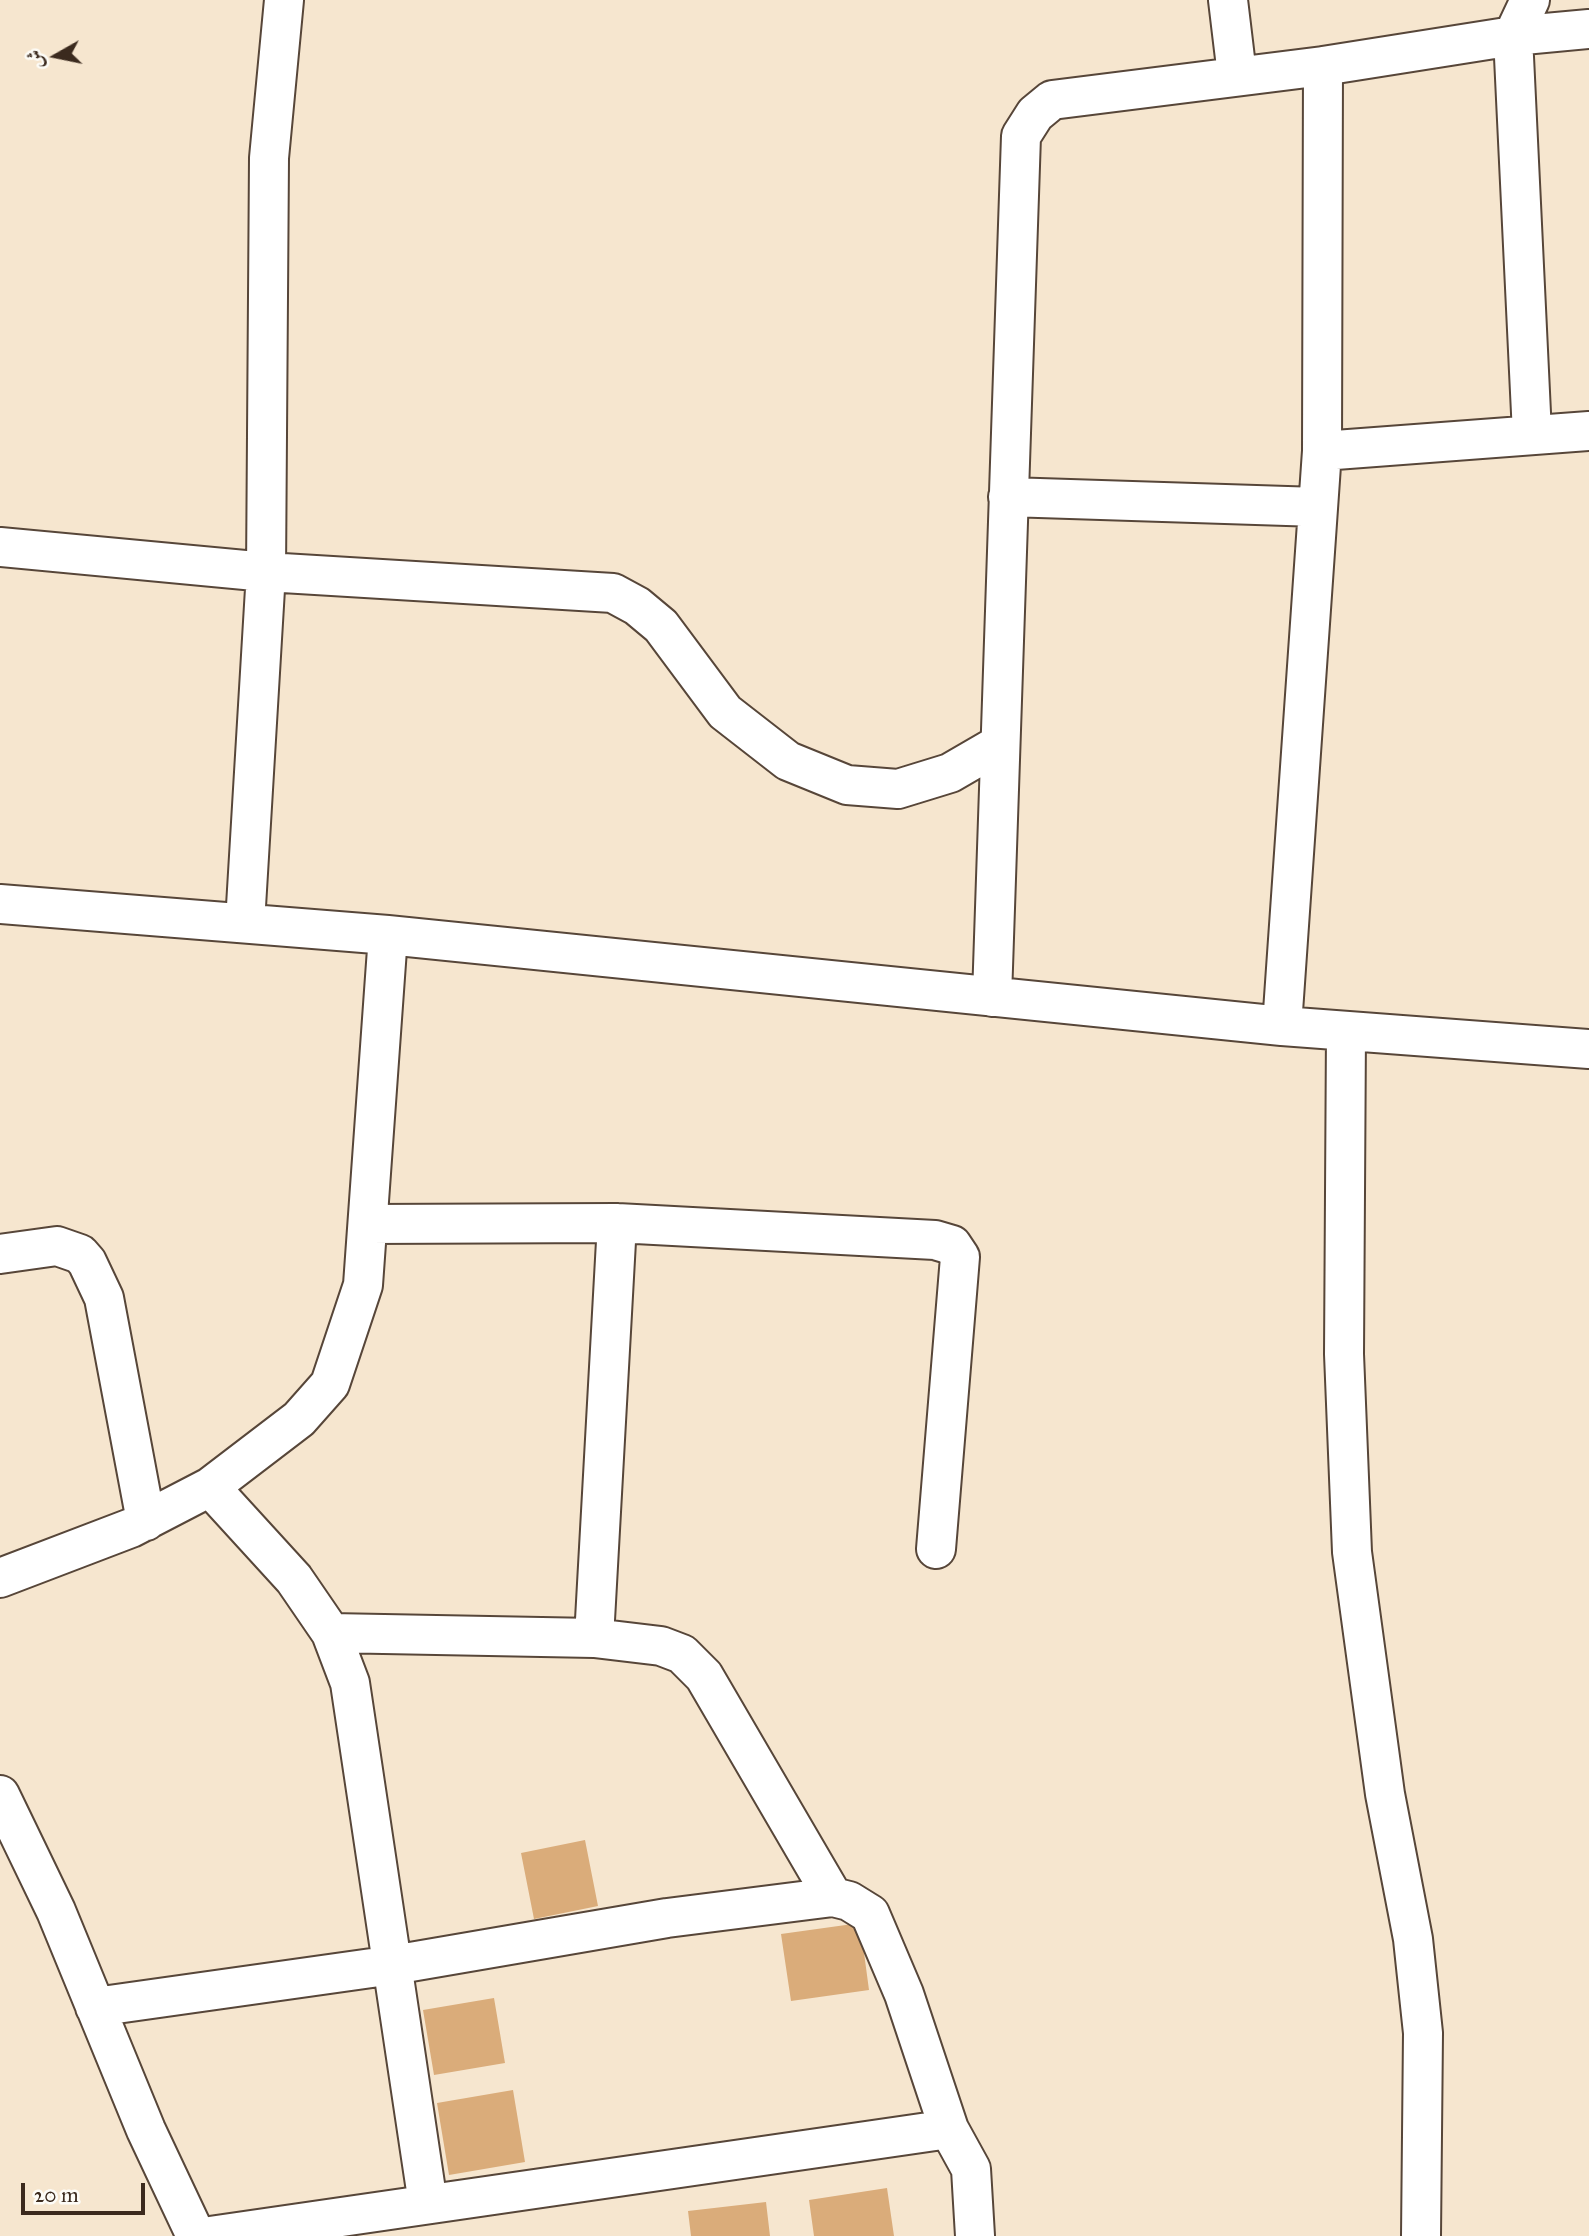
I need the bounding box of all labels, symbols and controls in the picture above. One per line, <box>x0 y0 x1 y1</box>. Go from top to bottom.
north arrow <box>21 21 91 91</box>
text: ش <box>22 48 48 70</box>
scale bar <box>24 2170 149 2214</box>
text: 20 m <box>34 2182 79 2208</box>

